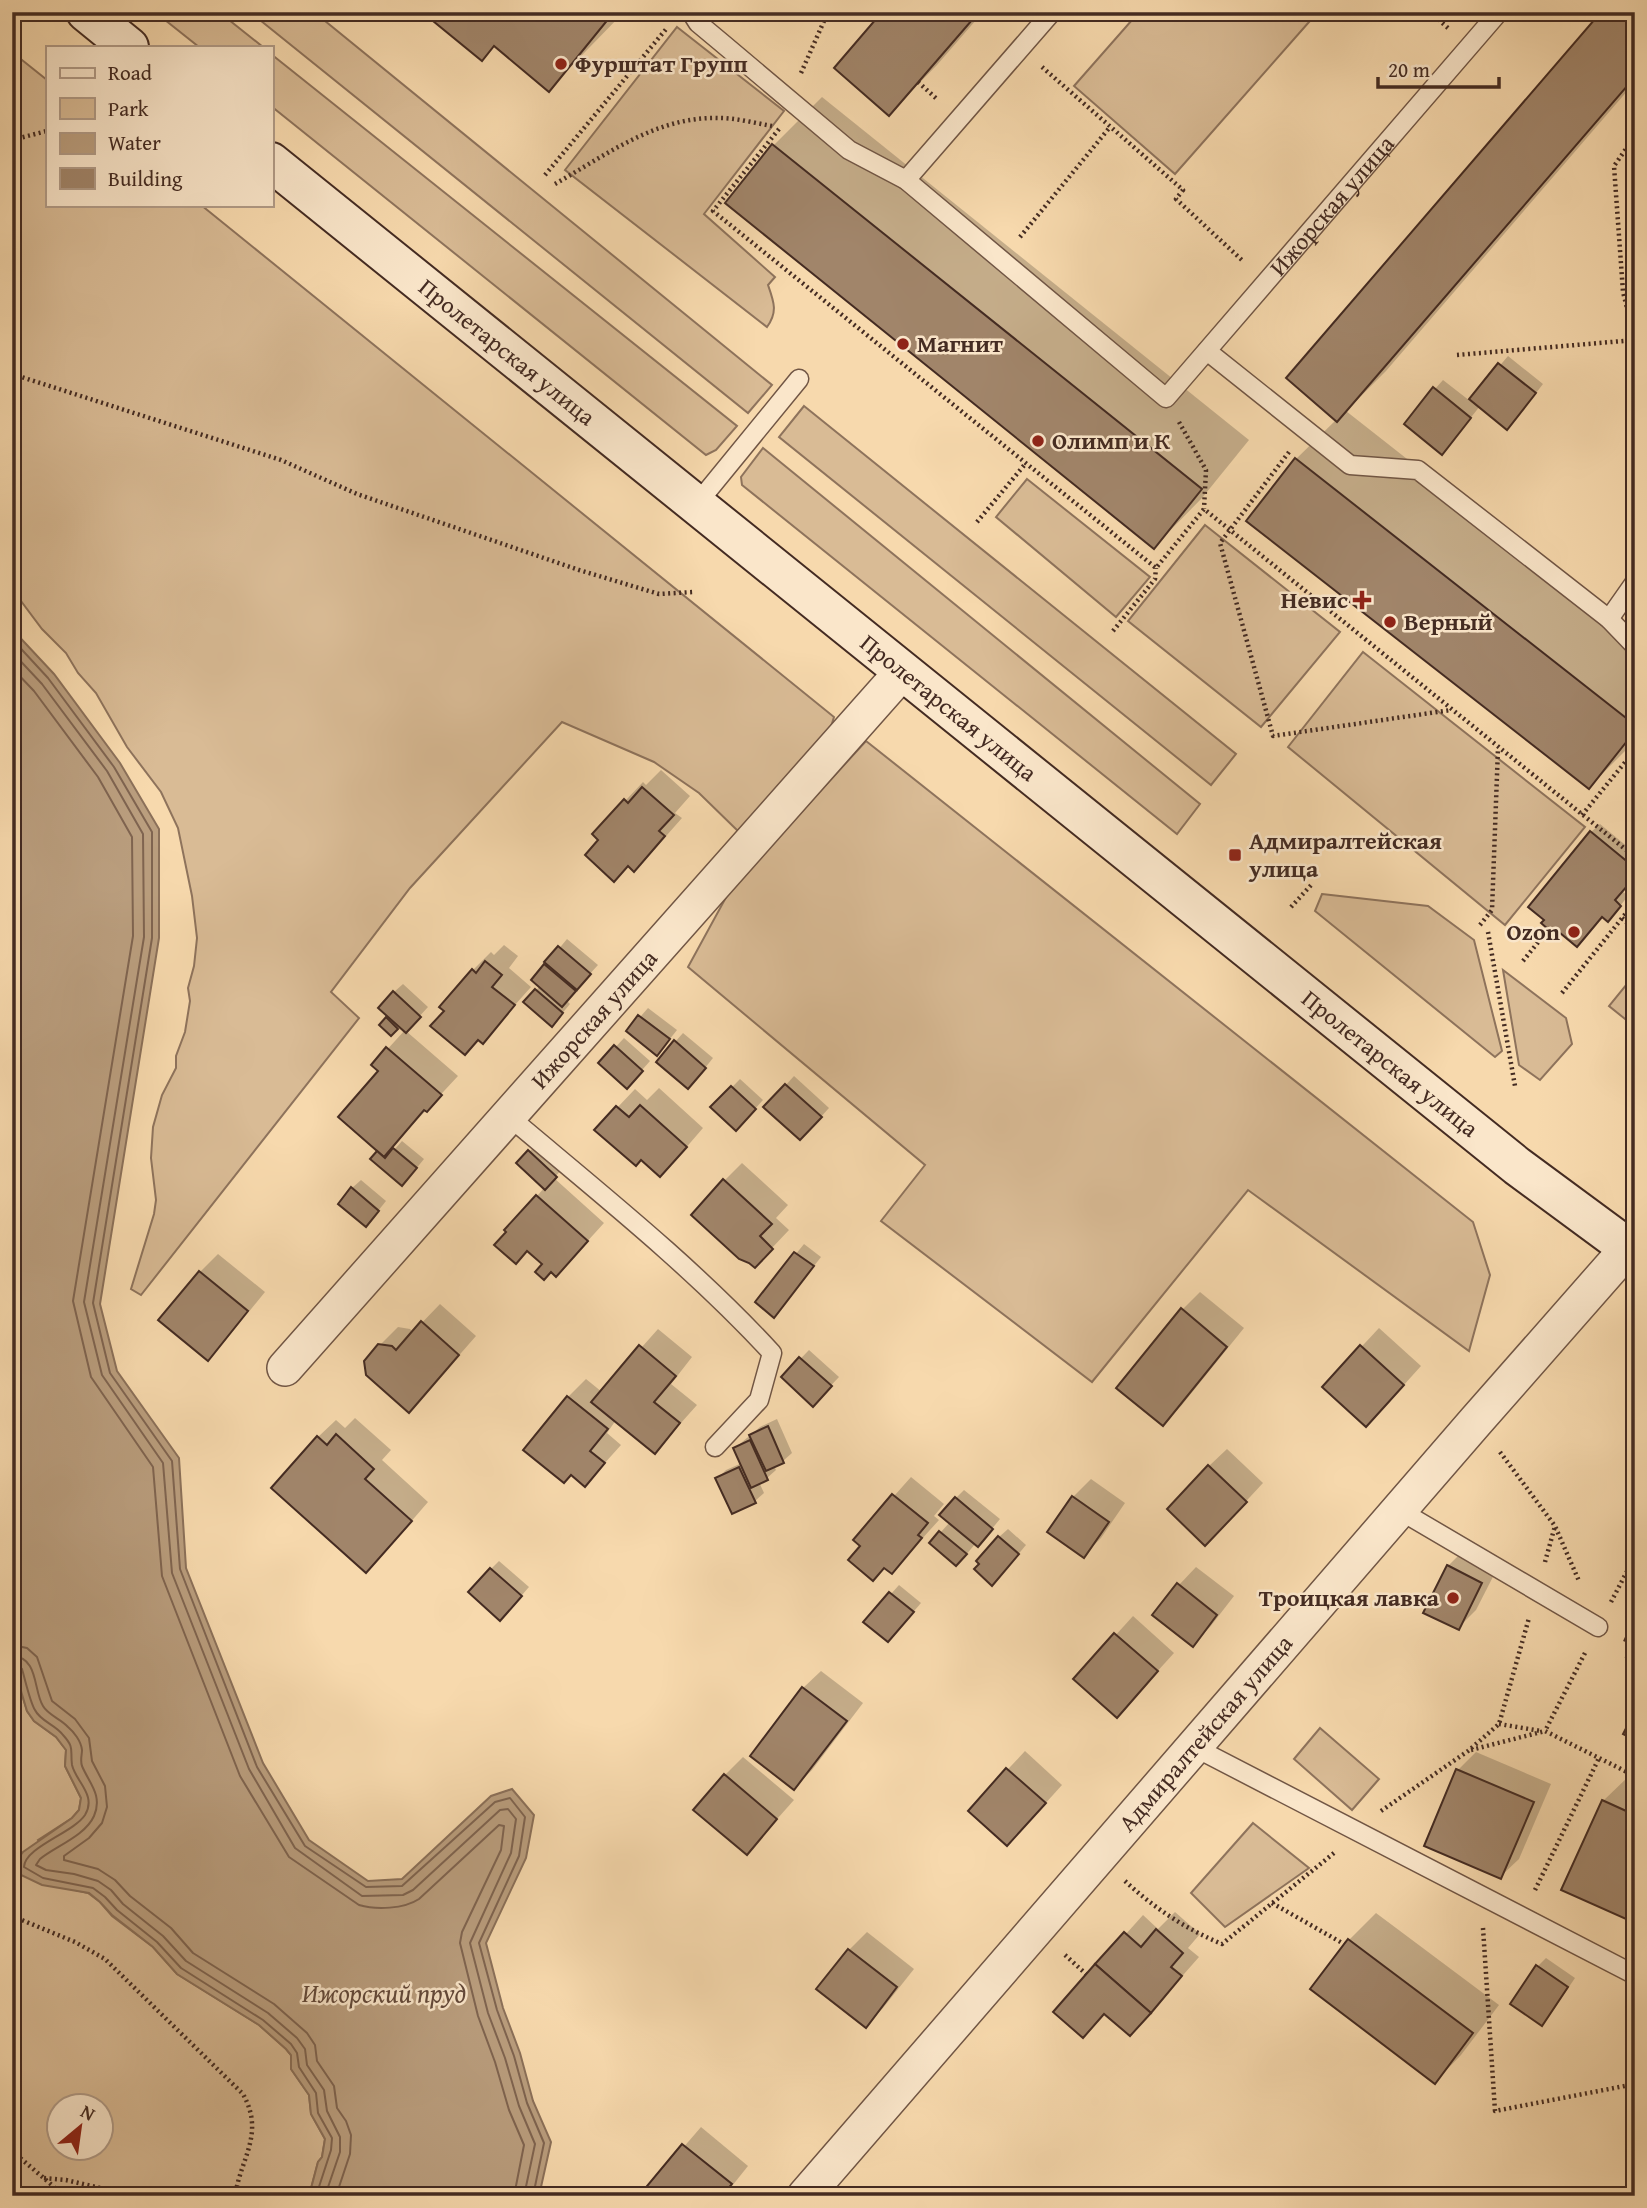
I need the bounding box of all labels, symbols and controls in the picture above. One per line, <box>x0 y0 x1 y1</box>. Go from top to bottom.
legend <box>46 46 273 206</box>
place label: Фурштат Групп <box>575 46 748 81</box>
scale bar <box>1378 46 1498 90</box>
text: 20 m <box>1388 54 1430 85</box>
marker: Фурштат Групп <box>553 56 569 72</box>
text: Road <box>108 57 153 88</box>
text: Park <box>108 93 149 124</box>
text: Water <box>108 127 161 158</box>
street label: Ижорская улица <box>1261 127 1403 283</box>
text: Building <box>108 163 183 194</box>
street label: Пролетарская улица <box>411 270 604 434</box>
place label: Магнит <box>917 326 1003 361</box>
marker: Магнит <box>895 336 911 352</box>
place label: Олимп и К <box>1052 423 1170 458</box>
marker: Олимп и К <box>1030 433 1046 449</box>
place label: Невис <box>1281 582 1348 617</box>
marker: Невис <box>1354 592 1370 608</box>
place label: Верный <box>1404 604 1493 639</box>
marker: Верный <box>1382 614 1398 630</box>
street label: Пролетарская улица <box>853 625 1045 790</box>
place label: Адмиралтейская улица <box>1248 823 1442 886</box>
marker: Адмиралтейская улица <box>1227 847 1243 863</box>
place label: Ozon <box>1507 914 1560 949</box>
marker: Ozon <box>1566 924 1582 940</box>
street label: Ижорская улица <box>522 941 666 1096</box>
street label: Пролетарская улица <box>1294 981 1487 1146</box>
place label: Троицкая лавка <box>1259 1580 1440 1615</box>
marker: Троицкая лавка <box>1445 1590 1461 1606</box>
street label: Адмиралтейская улица <box>1110 1626 1301 1839</box>
water label: Ижорский пруд <box>302 1973 466 2012</box>
north arrow <box>46 2092 116 2162</box>
text: N <box>76 2097 101 2128</box>

